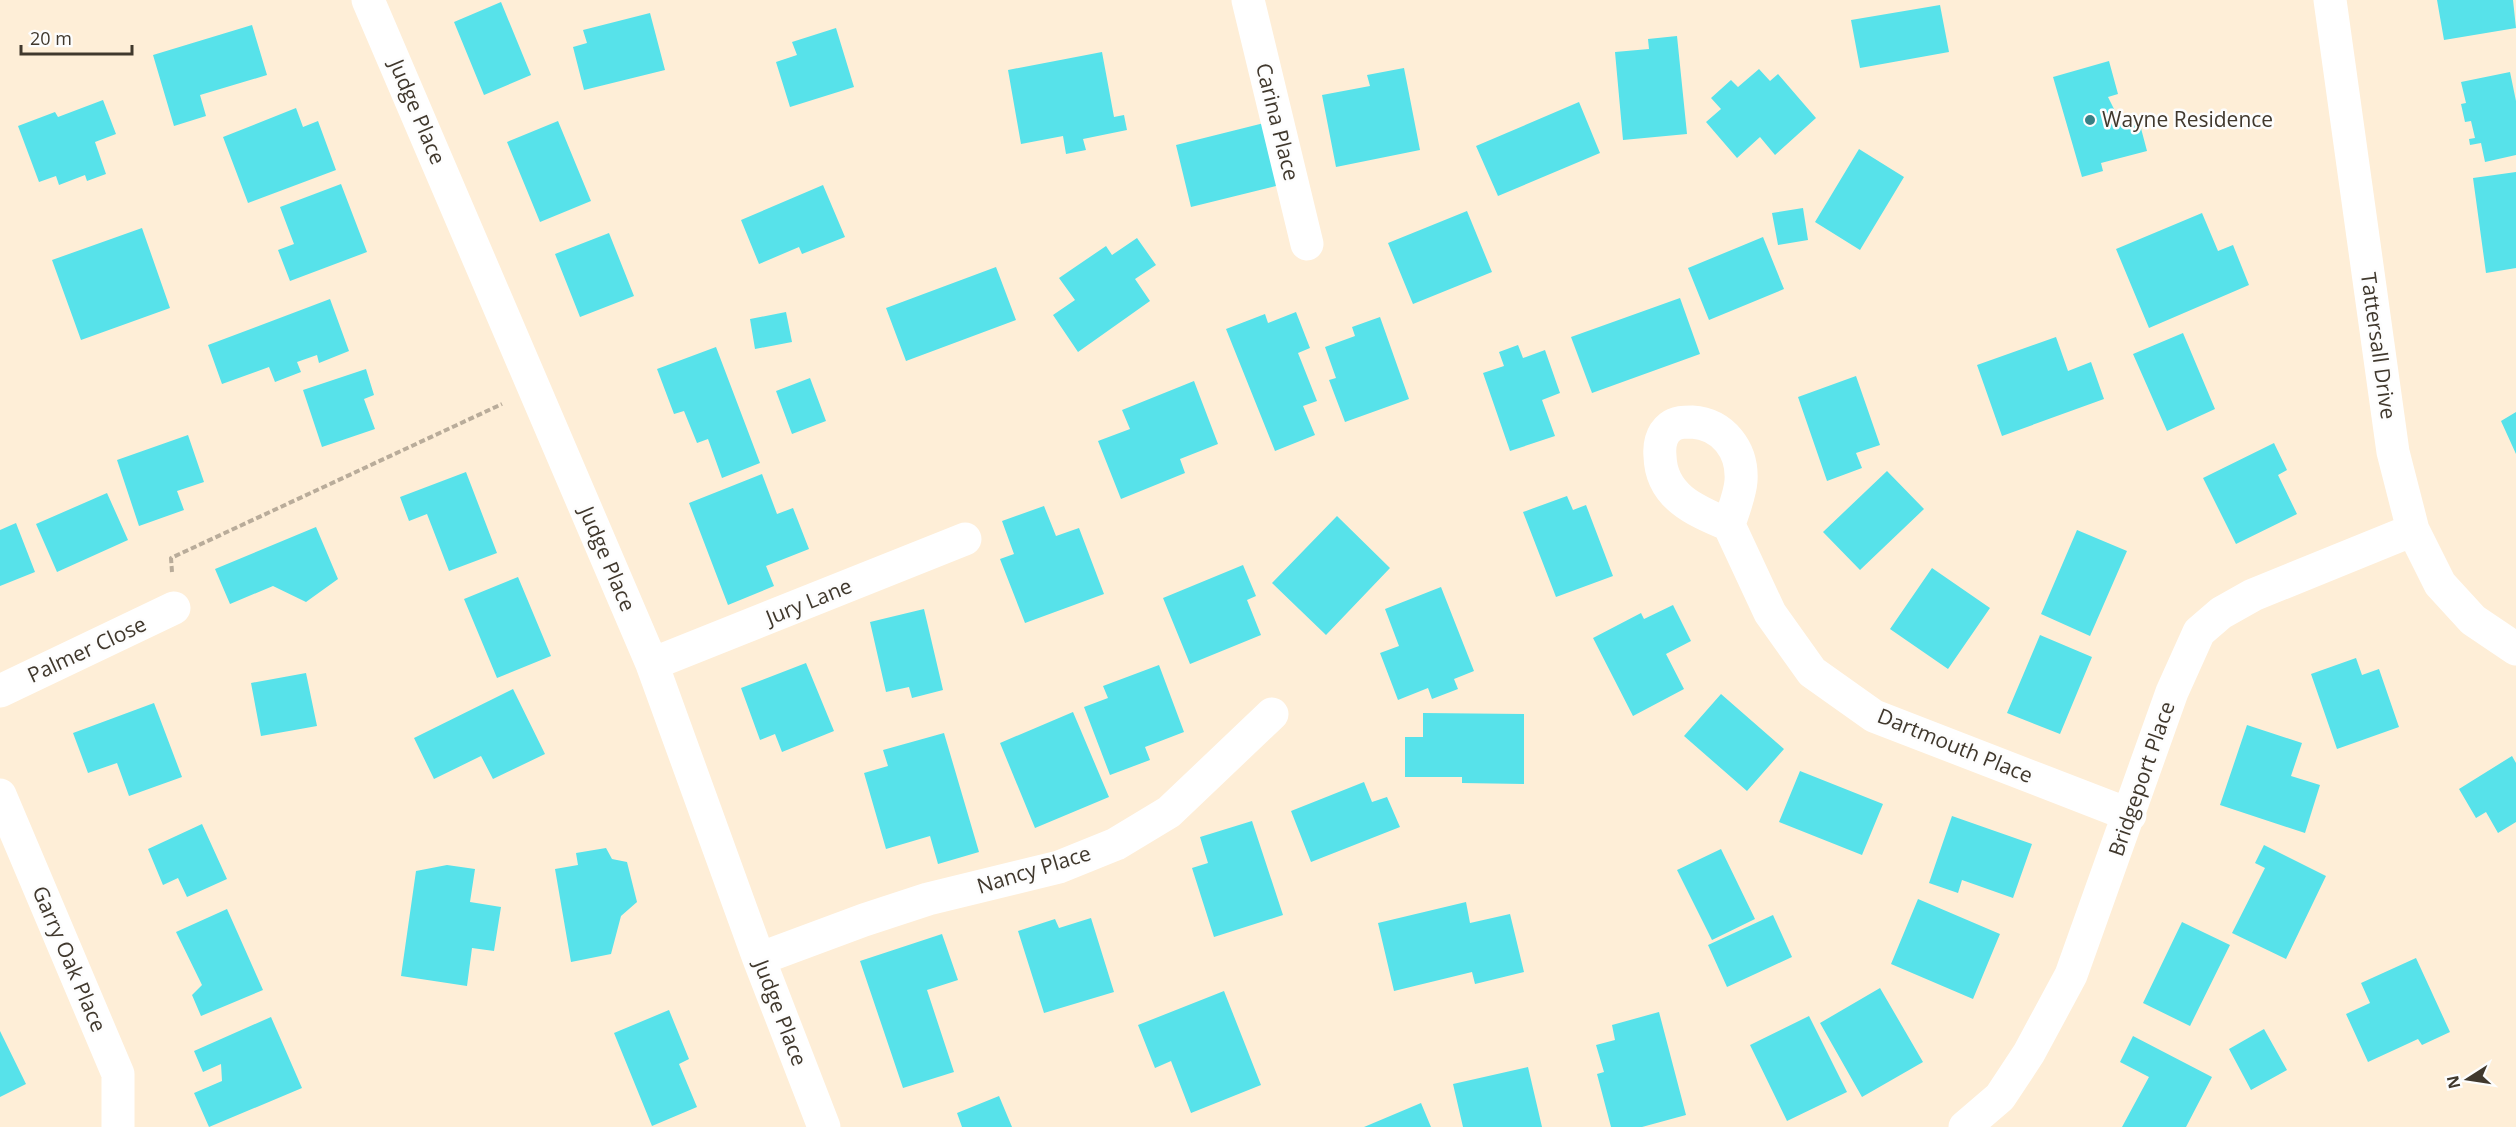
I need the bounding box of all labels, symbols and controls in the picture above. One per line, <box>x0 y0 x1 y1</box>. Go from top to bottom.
scale bar <box>21 18 132 56</box>
text: 20 m <box>30 26 72 50</box>
street label: Judge Place <box>382 53 453 168</box>
street label: Carina Place <box>1250 60 1306 183</box>
place label: Wayne Residence <box>2102 105 2273 133</box>
marker: Wayne Residence <box>2083 113 2097 127</box>
street label: Tattersall Drive <box>2355 271 2403 421</box>
street label: Judge Place <box>572 500 643 615</box>
street label: Jury Lane <box>760 571 856 632</box>
street label: Palmer Close <box>23 609 150 689</box>
street label: Bridgeport Place <box>2101 698 2181 860</box>
street label: Dartmouth Place <box>1874 701 2037 789</box>
street label: Nancy Place <box>973 838 1094 900</box>
street label: Garry Oak Place <box>27 881 113 1036</box>
street label: Judge Place <box>747 954 814 1070</box>
north arrow <box>2438 1049 2498 1109</box>
text: N <box>2441 1073 2465 1091</box>

